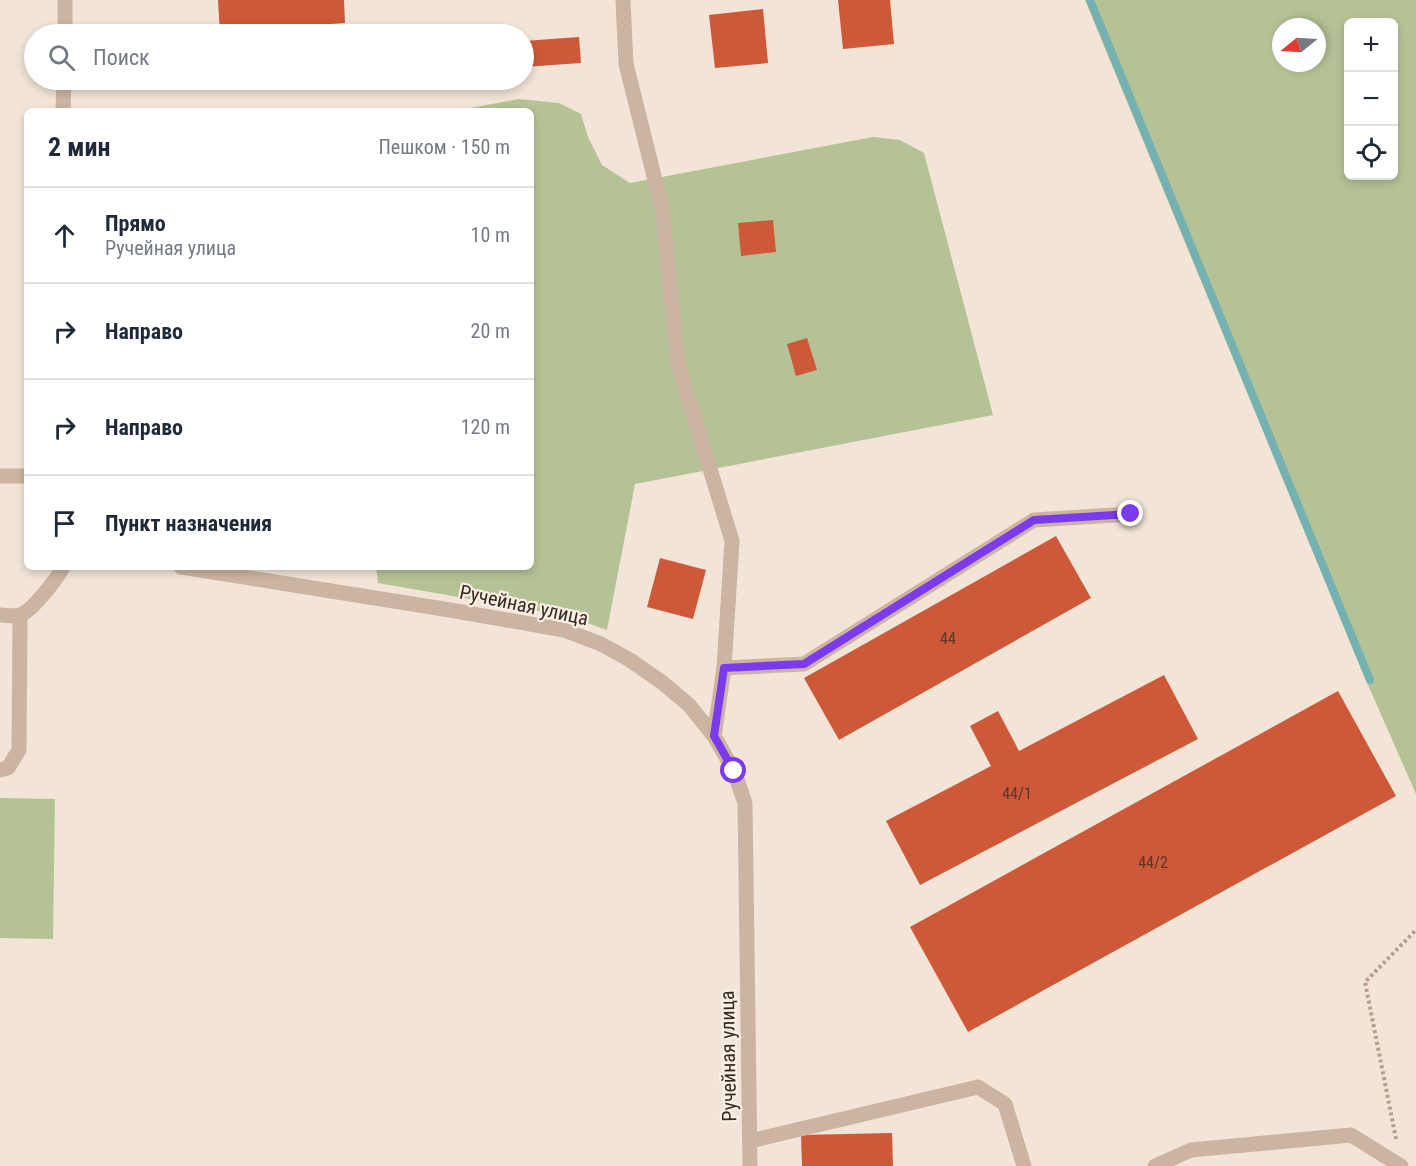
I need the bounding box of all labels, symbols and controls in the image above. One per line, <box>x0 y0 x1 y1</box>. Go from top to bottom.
north arrow <box>1272 18 1326 72</box>
map controls <box>1344 18 1398 180</box>
button: + <box>1344 18 1398 72</box>
search box <box>24 24 534 90</box>
icon: search <box>45 41 78 74</box>
text: Поиск <box>93 45 150 70</box>
button: − <box>1344 72 1398 126</box>
button: locate <box>1344 126 1398 180</box>
text: 2 мин <box>48 132 110 162</box>
text: Пешком · 150 m <box>378 135 510 159</box>
text: Прямо <box>105 211 166 236</box>
icon: ahead <box>48 219 81 252</box>
text: 10 m <box>471 223 510 247</box>
text: Ручейная улица <box>105 236 236 260</box>
icon: right <box>48 315 81 348</box>
text: Направо <box>105 319 183 344</box>
text: 20 m <box>471 319 510 343</box>
icon: right <box>48 411 81 444</box>
text: Направо <box>105 415 183 440</box>
text: 120 m <box>461 415 510 439</box>
route end <box>1117 500 1143 526</box>
icon: arrive <box>48 507 81 540</box>
text: Пункт назначения <box>105 511 272 536</box>
street label: Ручейная улица <box>457 580 591 630</box>
house number: 44 <box>940 629 956 648</box>
route start <box>720 757 746 783</box>
house number: 44/1 <box>1002 784 1032 803</box>
house number: 44/2 <box>1138 853 1168 872</box>
street label: Ручейная улица <box>715 990 741 1122</box>

